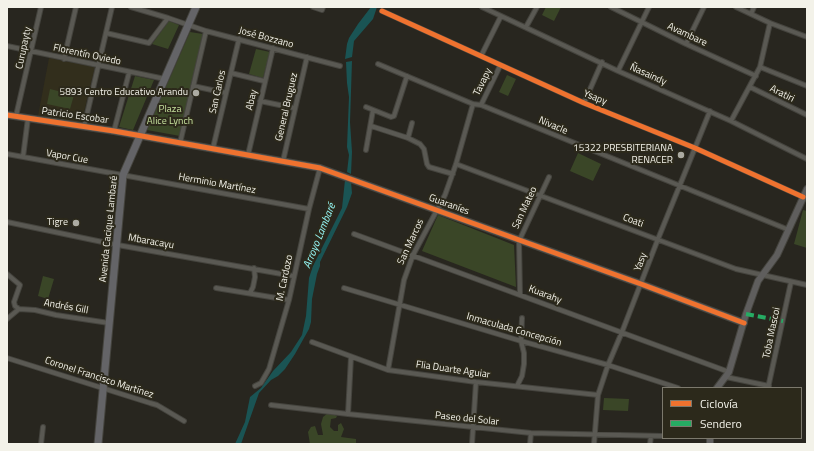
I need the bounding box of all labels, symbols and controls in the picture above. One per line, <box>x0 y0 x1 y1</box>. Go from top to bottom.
street label: Avambare <box>665 21 709 49</box>
street label: José Bozzano <box>237 25 295 51</box>
street label: Curupayty <box>14 26 34 70</box>
street label: Florentín Oviedo <box>52 42 122 68</box>
street label: Ñasaindy <box>628 62 668 88</box>
street label: Tavapy <box>471 66 495 98</box>
street label: San Carlos <box>207 69 229 115</box>
street label: General Bruguez <box>273 72 301 142</box>
street label: Aratiri <box>768 83 796 105</box>
place label: 5893 Centro Educativo Arandu <box>60 87 188 99</box>
marker: 5893 Centro Educativo Arandu <box>191 88 201 98</box>
street label: Abay <box>244 88 260 112</box>
street label: Ysapy <box>581 88 609 108</box>
park label: Plaza Alice Lynch <box>147 104 193 128</box>
street label: Patricio Escobar <box>41 105 109 127</box>
street label: Nivacle <box>537 115 569 137</box>
place label: 15322 PRESBITERIANA RENACER <box>573 143 673 166</box>
street label: Vapor Cue <box>45 147 89 167</box>
marker: 15322 PRESBITERIANA RENACER <box>676 150 686 160</box>
street label: Herminio Martínez <box>177 171 257 197</box>
street label: Avenida Cacique Lambaré <box>97 175 121 283</box>
street label: San Mateo <box>510 185 540 231</box>
street label: Guaraníes <box>427 192 471 218</box>
water label: Arroyo Lambaré <box>301 202 339 270</box>
street label: Coati <box>621 212 645 230</box>
place label: Tigre <box>47 217 68 229</box>
street label: San Marcos <box>395 217 427 267</box>
marker: Tigre <box>71 218 81 228</box>
street label: Mbaracayu <box>127 232 175 252</box>
street label: Yasy <box>632 251 650 273</box>
street label: M. Cardozo <box>274 254 296 302</box>
street label: Kuarahy <box>527 283 563 307</box>
street label: Andrés Gill <box>43 297 89 317</box>
street label: Toba Mascoi <box>761 306 783 360</box>
street label: Inmaculada Concepción <box>465 311 563 349</box>
street label: Coronel Francisco Martínez <box>43 355 155 401</box>
street label: Flia Duarte Aguiar <box>415 359 491 381</box>
legend <box>662 387 802 439</box>
text: Ciclovía <box>700 394 738 413</box>
street label: Paseo del Solar <box>434 410 500 428</box>
text: Sendero <box>700 414 742 433</box>

